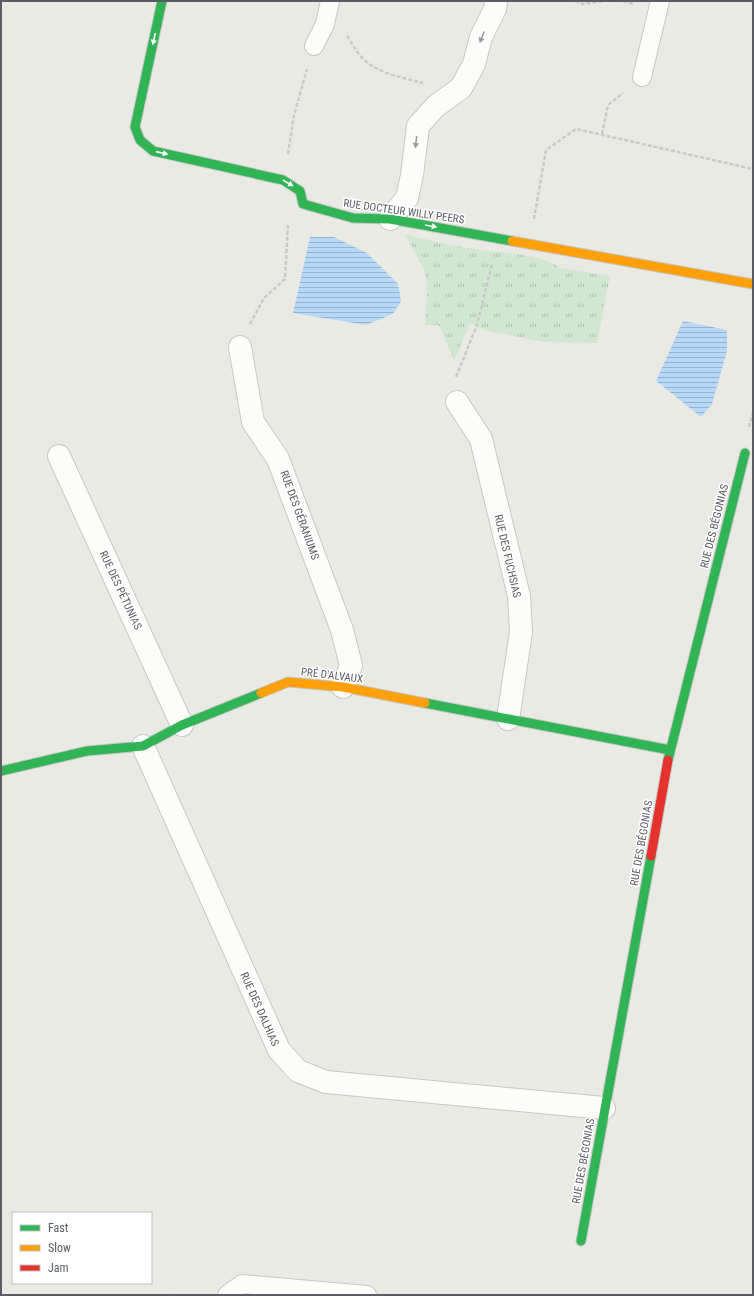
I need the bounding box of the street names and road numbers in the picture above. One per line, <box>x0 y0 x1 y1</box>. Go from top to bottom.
street label: RUE DOCTEUR WILLY PEERS <box>343 197 465 226</box>
street label: RUE DES GÉRANIUMS <box>277 469 322 562</box>
street label: RUE DES BÉGONIAS <box>698 482 731 570</box>
street label: RUE DES FUCHSIAS <box>492 513 523 599</box>
street label: RUE DES PÉTUNIAS <box>97 549 145 632</box>
street label: PRÉ D'ALVAUX <box>300 665 364 686</box>
street label: RUE DES BÉGONIAS <box>628 799 655 887</box>
street label: RUE DES DALHIAS <box>237 970 282 1048</box>
street label: RUE DES BÉGONIAS <box>570 1117 597 1205</box>

